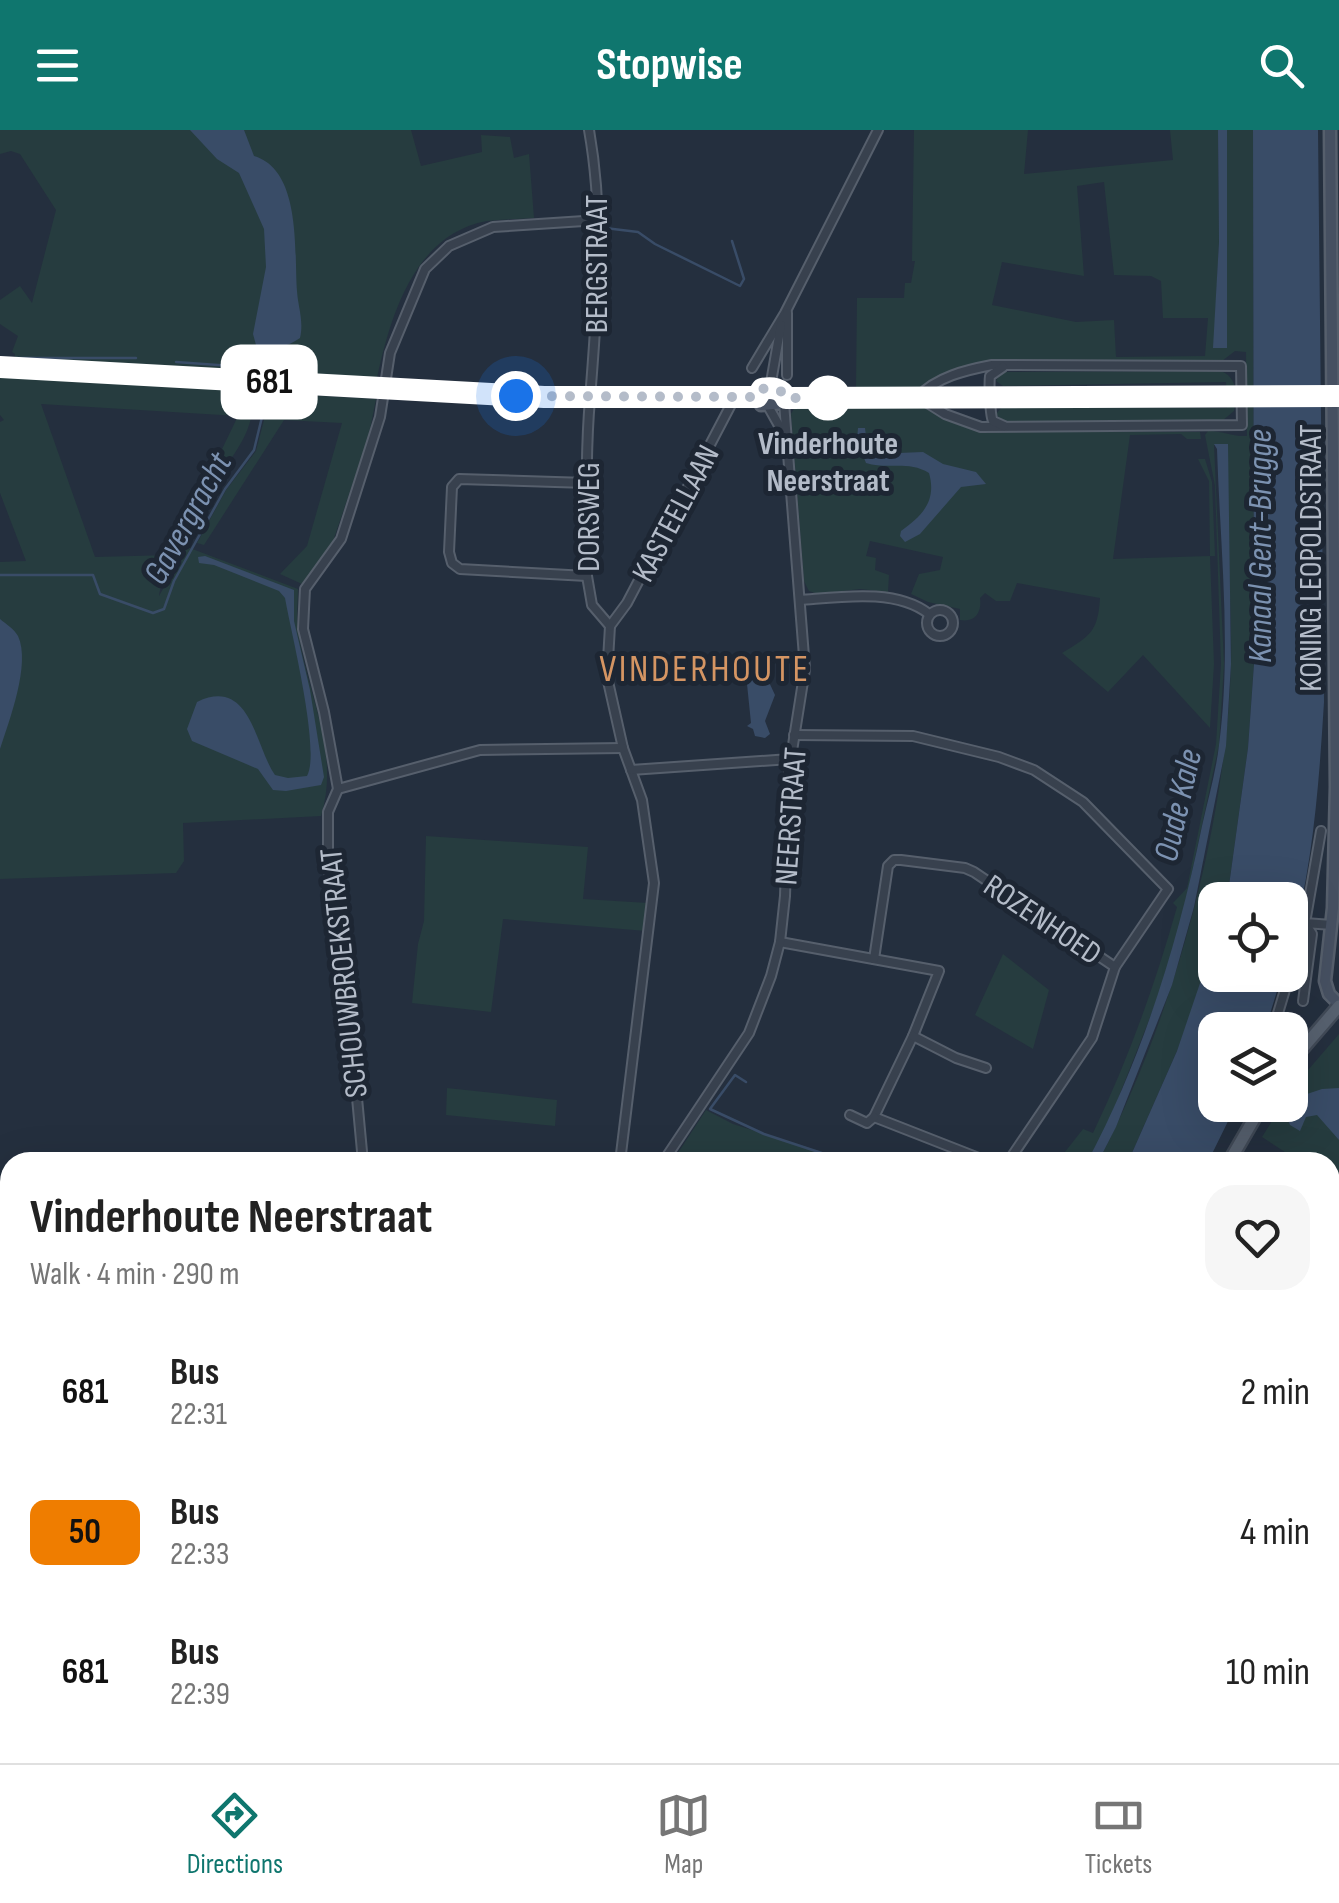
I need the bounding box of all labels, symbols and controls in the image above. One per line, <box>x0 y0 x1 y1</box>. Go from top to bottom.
icon: menu <box>30 38 85 93</box>
text: Stopwise <box>596 38 743 93</box>
icon: search <box>1254 38 1309 93</box>
street label: BERGSTRAAT <box>578 195 617 333</box>
line badge: 681 <box>212 350 326 414</box>
text: 681 <box>246 361 292 404</box>
your location <box>491 371 541 421</box>
marker: Vinderhoute Neerstraat <box>807 377 849 419</box>
street label: KONING LEOPOLDSTRAAT <box>1292 424 1331 692</box>
place label: Vinderhoute Neerstraat <box>758 425 898 501</box>
water label: Kanaal Gent-Brugge <box>1239 429 1282 663</box>
street label: KASTEELLAAN <box>624 439 729 589</box>
water label: Gavergracht <box>135 444 243 592</box>
street label: DORSWEG <box>570 462 609 572</box>
district label: VINDERHOUTE <box>599 647 811 692</box>
water label: Oude Kale <box>1145 745 1212 866</box>
street label: NEERSTRAAT <box>767 746 816 886</box>
street label: SCHOUWBROEKSTRAAT <box>312 846 377 1099</box>
street label: ROZENHOED <box>976 867 1109 974</box>
map controls <box>1198 882 1308 1122</box>
button: locate <box>1198 882 1308 992</box>
button: layers <box>1198 1012 1308 1122</box>
button: heart <box>1205 1185 1310 1290</box>
text: Vinderhoute Neerstraat <box>30 1189 432 1246</box>
text: Walk · 4 min · 290 m <box>30 1255 239 1294</box>
text: Bus <box>170 1350 219 1395</box>
text: 2 min <box>1241 1370 1310 1415</box>
text: 681 <box>62 1371 108 1414</box>
text: 22:31 <box>170 1395 227 1434</box>
text: Bus <box>170 1490 219 1535</box>
text: 4 min <box>1240 1510 1310 1555</box>
text: 50 <box>69 1511 101 1554</box>
text: 22:33 <box>170 1535 229 1574</box>
text: Bus <box>170 1630 219 1675</box>
text: 10 min <box>1226 1650 1310 1695</box>
text: 681 <box>62 1651 108 1694</box>
text: 22:39 <box>170 1675 230 1714</box>
tab: Directions <box>187 1788 283 1881</box>
tab: Map <box>656 1788 711 1881</box>
tab: Tickets <box>1085 1788 1152 1881</box>

